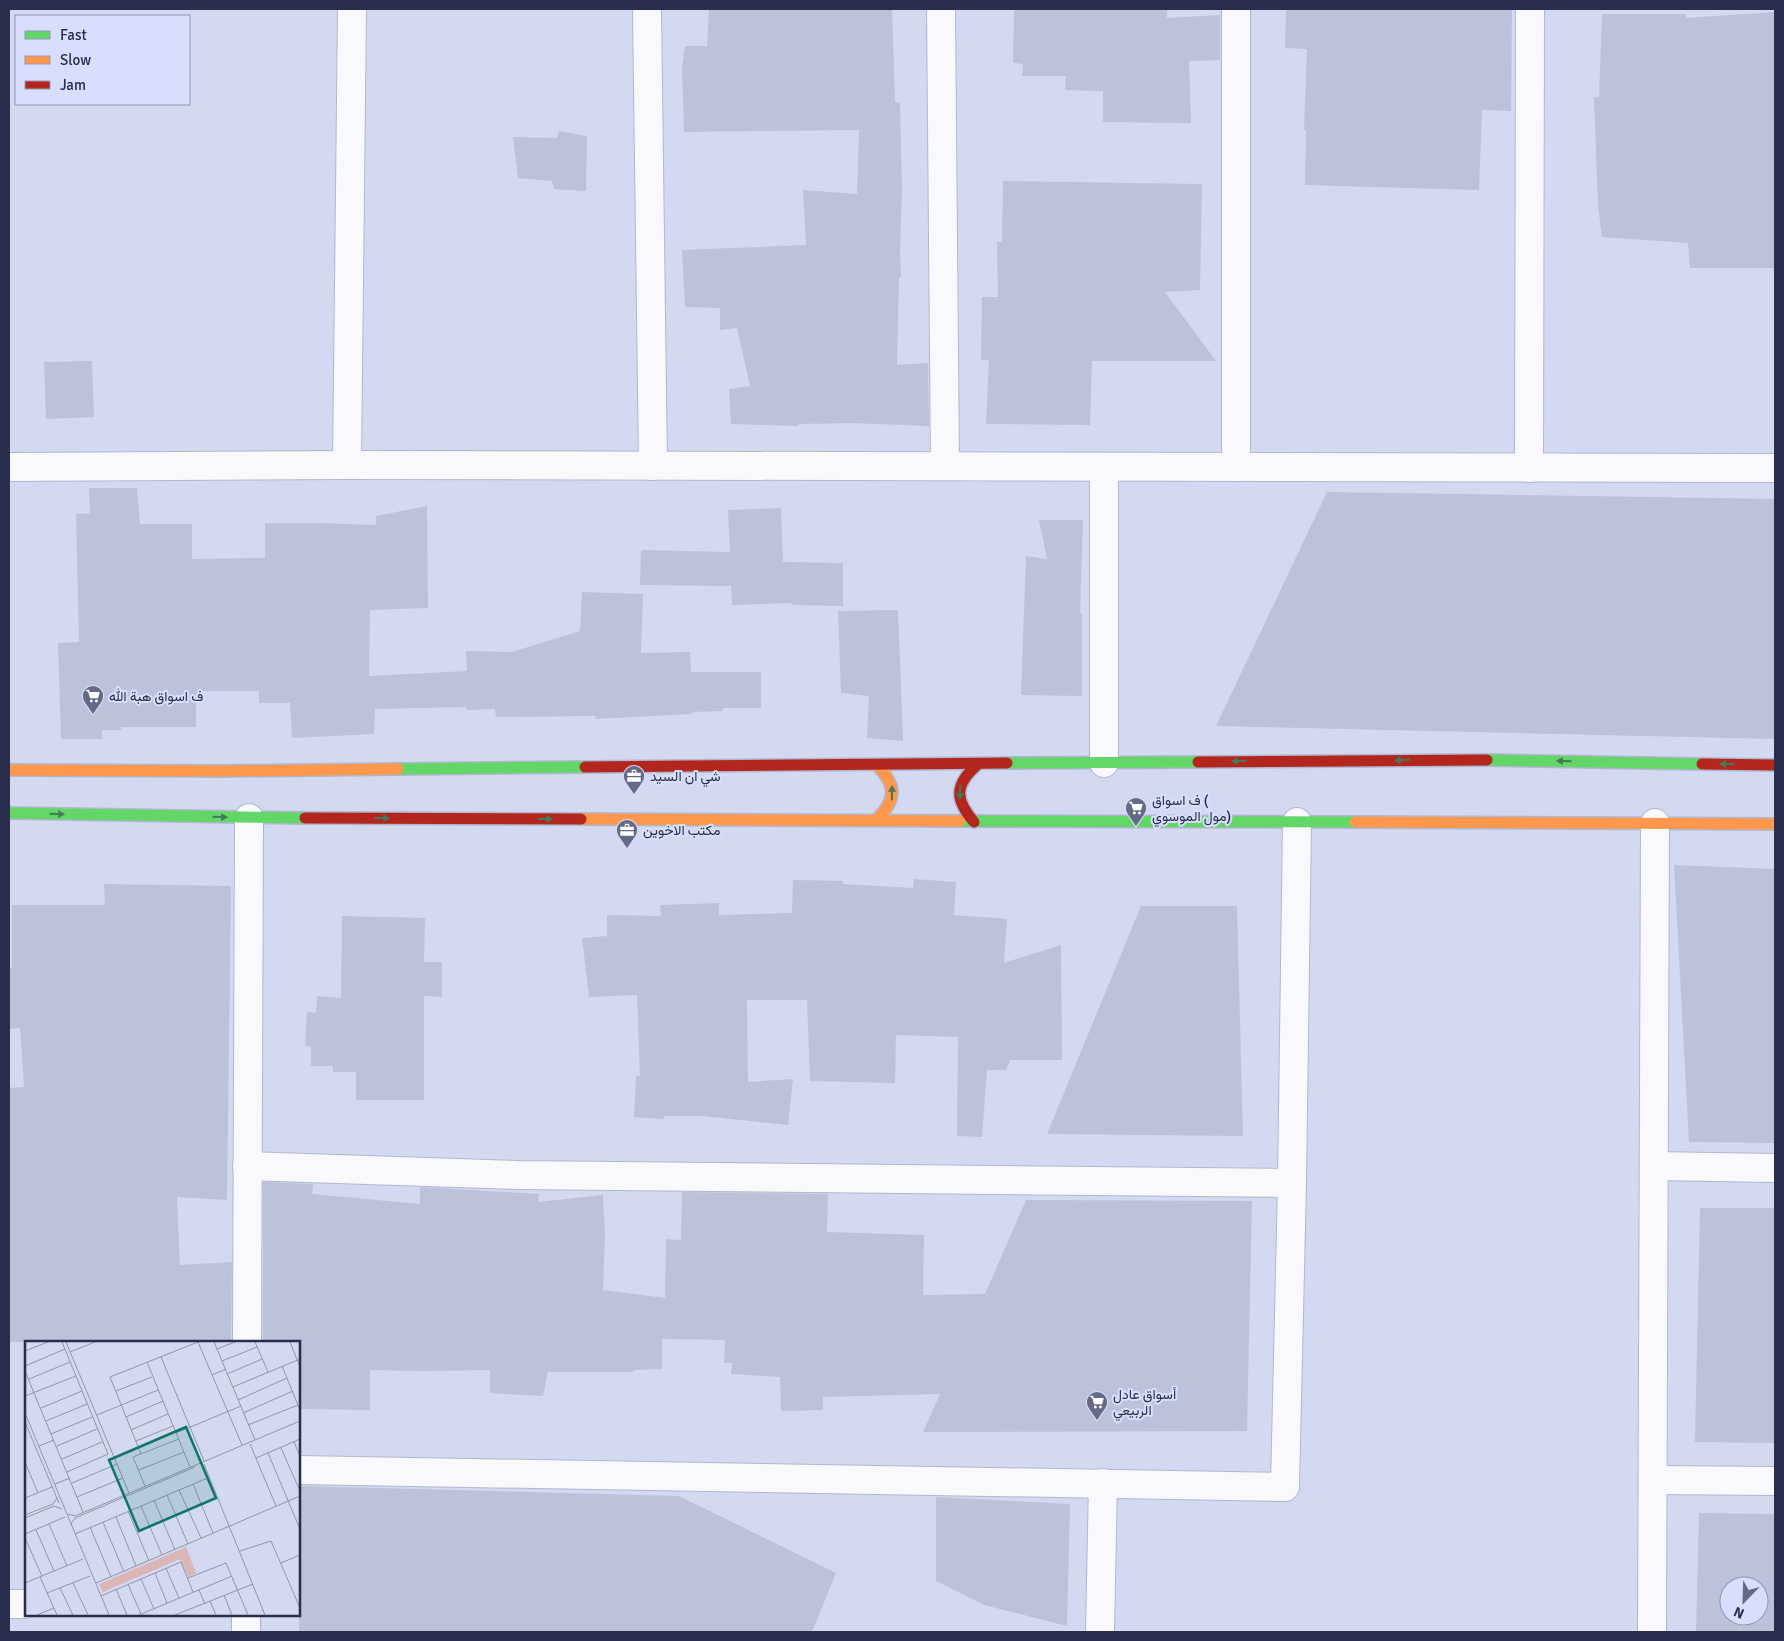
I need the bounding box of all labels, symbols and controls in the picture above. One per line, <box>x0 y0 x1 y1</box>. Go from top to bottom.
legend <box>15 15 190 105</box>
text: Fast <box>60 26 87 44</box>
text: Slow <box>60 51 91 69</box>
text: Jam <box>60 76 86 94</box>
supermarket icon: ف اسواق هبة الله <box>81 684 105 715</box>
place label: ف اسواق هبة الله <box>109 688 203 705</box>
one-way arrow <box>1393 756 1409 764</box>
one-way arrow <box>1556 757 1572 765</box>
one-way arrow <box>1231 758 1247 766</box>
one-way arrow <box>1718 760 1734 768</box>
office icon: شي ان السيد <box>622 764 646 795</box>
place label: شي ان السيد <box>650 768 721 788</box>
one-way arrow <box>956 784 964 800</box>
one-way arrow <box>888 785 896 801</box>
place label: ف اسواق ( مول الموسوي) <box>1152 792 1231 828</box>
supermarket icon: ف اسواق ( مول الموسوي) <box>1124 796 1148 827</box>
one-way arrow <box>50 810 66 818</box>
one-way arrow <box>212 813 228 821</box>
one-way arrow <box>375 814 391 822</box>
one-way arrow <box>537 815 553 823</box>
office icon: مكتب الاخوين <box>615 818 639 849</box>
place label: مكتب الاخوين <box>643 822 720 839</box>
inset map <box>25 1341 300 1616</box>
place label: أسواق عادل الربيعي <box>1113 1386 1176 1422</box>
supermarket icon: أسواق عادل الربيعي <box>1085 1390 1109 1421</box>
north arrow <box>1719 1576 1769 1626</box>
text: N <box>1731 1603 1747 1622</box>

